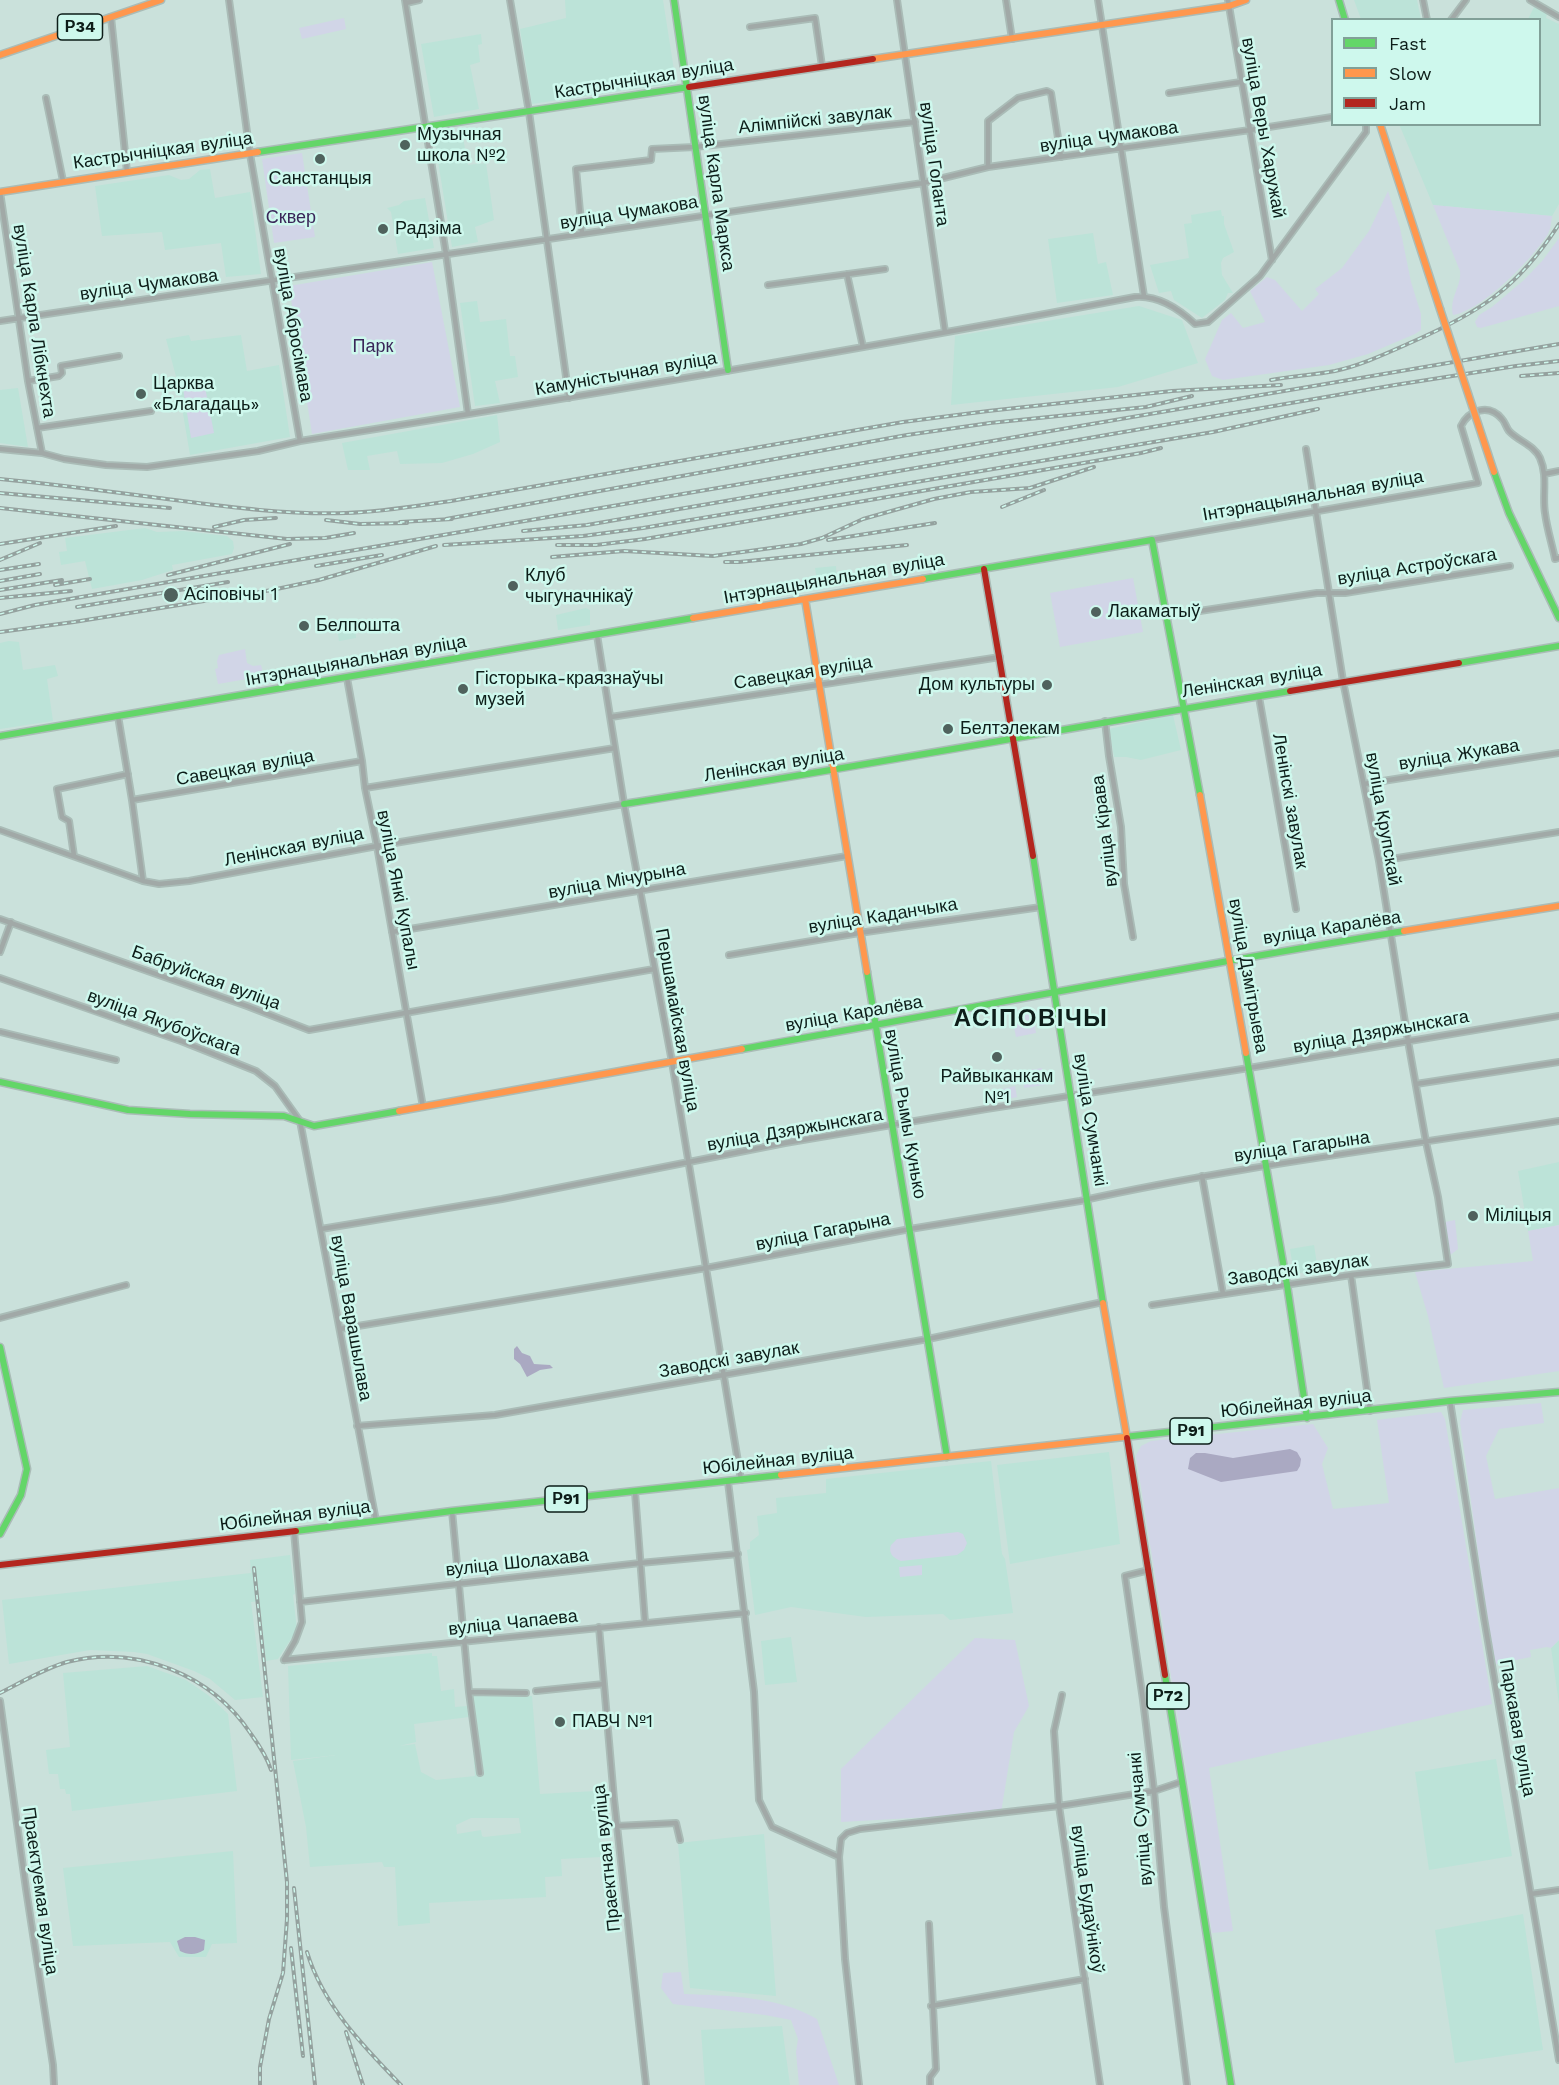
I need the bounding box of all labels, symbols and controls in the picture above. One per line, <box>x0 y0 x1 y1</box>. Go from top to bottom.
road number: Р34 <box>58 14 103 40</box>
legend <box>1331 18 1541 126</box>
text: Fast <box>1389 33 1426 54</box>
street label: вуліца Веры Харужай <box>1236 36 1290 220</box>
street label: Кастрычніцкая вуліца <box>553 54 735 104</box>
text: Slow <box>1389 63 1432 84</box>
text: Jam <box>1389 93 1426 114</box>
street label: вуліца Карла Маркса <box>693 94 739 272</box>
street label: вуліца Голанта <box>915 100 953 228</box>
street label: Алімпійскі завулак <box>737 101 893 139</box>
street label: вуліца Чумакова <box>1038 117 1180 157</box>
place label: Музычная школа №2 <box>417 124 506 166</box>
street label: Кастрычніцкая вуліца <box>72 128 254 174</box>
marker: Музычная школа №2 <box>398 138 412 152</box>
marker: Санстанцыя <box>313 152 327 166</box>
place label: Санстанцыя <box>268 168 372 190</box>
street label: вуліца Чумакова <box>558 191 700 235</box>
park label: Сквер <box>266 207 316 229</box>
place label: Радзіма <box>395 218 462 240</box>
marker: Радзіма <box>376 222 390 236</box>
street label: вуліца Карла Лібкнехта <box>8 223 60 419</box>
street label: вуліца Абросімава <box>269 246 317 404</box>
street label: вуліца Чумакова <box>78 265 220 305</box>
park label: Парк <box>353 336 393 358</box>
street label: Камуністычная вуліца <box>534 347 718 401</box>
place label: Царква «Благадаць» <box>153 373 259 416</box>
marker: Царква «Благадаць» <box>134 387 148 401</box>
street label: Інтэрнацыянальная вуліца <box>1201 466 1425 526</box>
street label: вуліца Астроўскага <box>1336 544 1498 590</box>
street label: Інтэрнацыянальная вуліца <box>722 549 946 609</box>
place label: Клуб чыгуначнікаў <box>525 565 633 608</box>
marker: Клуб чыгуначнікаў <box>506 579 520 593</box>
place label: Асіповічы 1 <box>184 584 278 606</box>
marker: Асіповічы 1 <box>162 586 180 604</box>
place label: Лакаматыў <box>1108 601 1200 623</box>
marker: Лакаматыў <box>1089 605 1103 619</box>
place label: Белпошта <box>316 615 400 637</box>
marker: Белпошта <box>297 619 311 633</box>
street label: Інтэрнацыянальная вуліца <box>244 631 468 691</box>
street label: Савецкая вуліца <box>732 651 874 695</box>
street label: Ленінская вуліца <box>1180 659 1324 703</box>
place label: Гісторыка-краязнаўчы музей <box>475 668 663 710</box>
place label: Дом культуры <box>919 674 1035 696</box>
marker: Дом культуры <box>1040 678 1054 692</box>
marker: Гісторыка-краязнаўчы музей <box>456 682 470 696</box>
place label: Белтэлекам <box>960 718 1060 740</box>
marker: Белтэлекам <box>941 722 955 736</box>
street label: Ленінскі завулак <box>1267 732 1313 870</box>
street label: вуліца Жукава <box>1397 735 1521 775</box>
street label: Ленінская вуліца <box>702 743 846 787</box>
street label: Савецкая вуліца <box>174 745 316 791</box>
street label: вуліца Крупскай <box>1361 751 1405 887</box>
street label: вуліца Кірава <box>1087 774 1123 888</box>
street label: вуліца Янкі Купалы <box>372 808 424 972</box>
street label: Ленінская вуліца <box>223 823 365 871</box>
street label: вуліца Мічурына <box>547 858 687 904</box>
street label: вуліца Каданчыка <box>807 894 959 938</box>
street label: вуліца Дзмітрыева <box>1224 897 1272 1055</box>
street label: вуліца Каралёва <box>1262 906 1402 950</box>
street label: Першамайская вуліца <box>650 927 704 1113</box>
street label: Бабруйская вуліца <box>129 941 283 1015</box>
street label: вуліца Якубоўскага <box>84 985 244 1061</box>
street label: вуліца Каралёва <box>784 991 924 1037</box>
district label: АСІПОВІЧЫ <box>954 1005 1108 1033</box>
street label: вуліца Дзяржынскага <box>1292 1006 1470 1058</box>
street label: вуліца Рымы Кунько <box>879 1027 931 1201</box>
marker: Райвыканкам №1 <box>990 1050 1004 1064</box>
street label: вуліца Сумчанкі <box>1069 1052 1111 1188</box>
place label: Райвыканкам №1 <box>941 1066 1053 1108</box>
street label: вуліца Дзяржынскага <box>706 1104 884 1156</box>
street label: вуліца Гагарына <box>1233 1127 1371 1167</box>
place label: Міліцыя <box>1485 1205 1551 1227</box>
street label: вуліца Гагарына <box>754 1208 892 1256</box>
marker: Міліцыя <box>1466 1209 1480 1223</box>
street label: вуліца Варашылава <box>326 1233 376 1403</box>
street label: Заводскі завулак <box>1226 1249 1370 1291</box>
street label: Заводскі завулак <box>657 1337 801 1383</box>
street label: Юбілейная вуліца <box>1220 1385 1372 1423</box>
road number: Р91 <box>1170 1418 1212 1444</box>
street label: Юбілейная вуліца <box>702 1442 854 1480</box>
road number: Р91 <box>545 1486 587 1512</box>
street label: Юбілейная вуліца <box>219 1496 371 1536</box>
street label: вуліца Шолахава <box>444 1545 590 1581</box>
street label: вуліца Чапаева <box>447 1605 579 1641</box>
street label: Паркавая вуліца <box>1494 1658 1540 1798</box>
road number: Р72 <box>1147 1683 1189 1709</box>
place label: ПАВЧ №1 <box>572 1711 653 1733</box>
marker: ПАВЧ №1 <box>553 1715 567 1729</box>
street label: вуліца Сумчанкі <box>1124 1751 1158 1887</box>
street label: Праектная вуліца <box>589 1783 625 1933</box>
street label: Праектуемая вуліца <box>18 1806 62 1976</box>
street label: вуліца Будаўнікоў <box>1066 1824 1108 1974</box>

